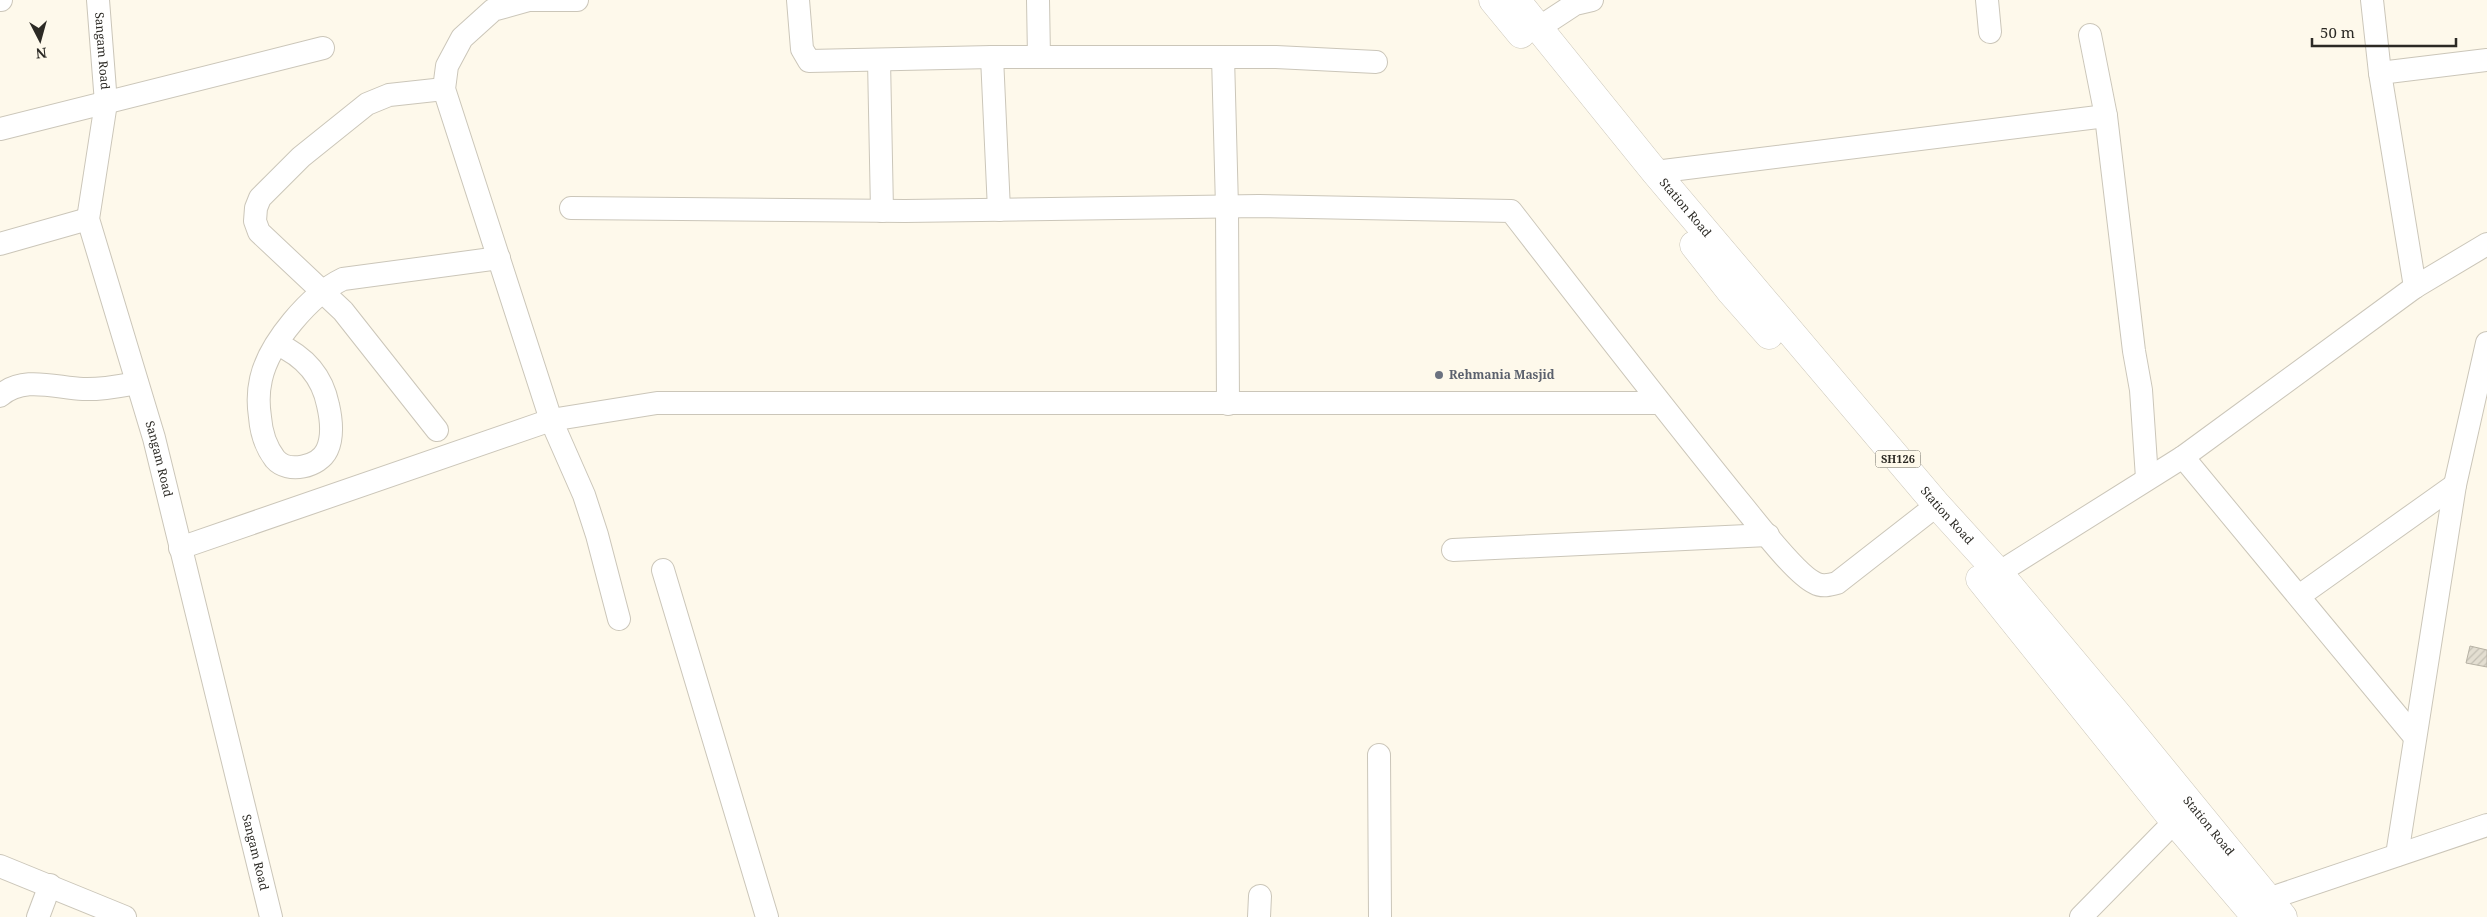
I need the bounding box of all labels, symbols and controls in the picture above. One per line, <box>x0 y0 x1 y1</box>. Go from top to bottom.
street label: Sangam Road <box>91 11 114 91</box>
north arrow <box>15 15 65 65</box>
scale bar <box>2312 15 2456 47</box>
text: 50 m <box>2320 22 2355 42</box>
text: N <box>35 43 48 63</box>
street label: Station Road <box>1656 174 1716 241</box>
place label: Rehmania Masjid <box>1449 366 1555 383</box>
marker: Rehmania Masjid <box>1433 369 1445 381</box>
street label: Sangam Road <box>141 419 177 499</box>
road number: SH126 <box>1876 450 1920 468</box>
street label: Station Road <box>1917 483 1978 548</box>
street label: Station Road <box>2179 792 2239 860</box>
street label: Sangam Road <box>238 813 273 893</box>

